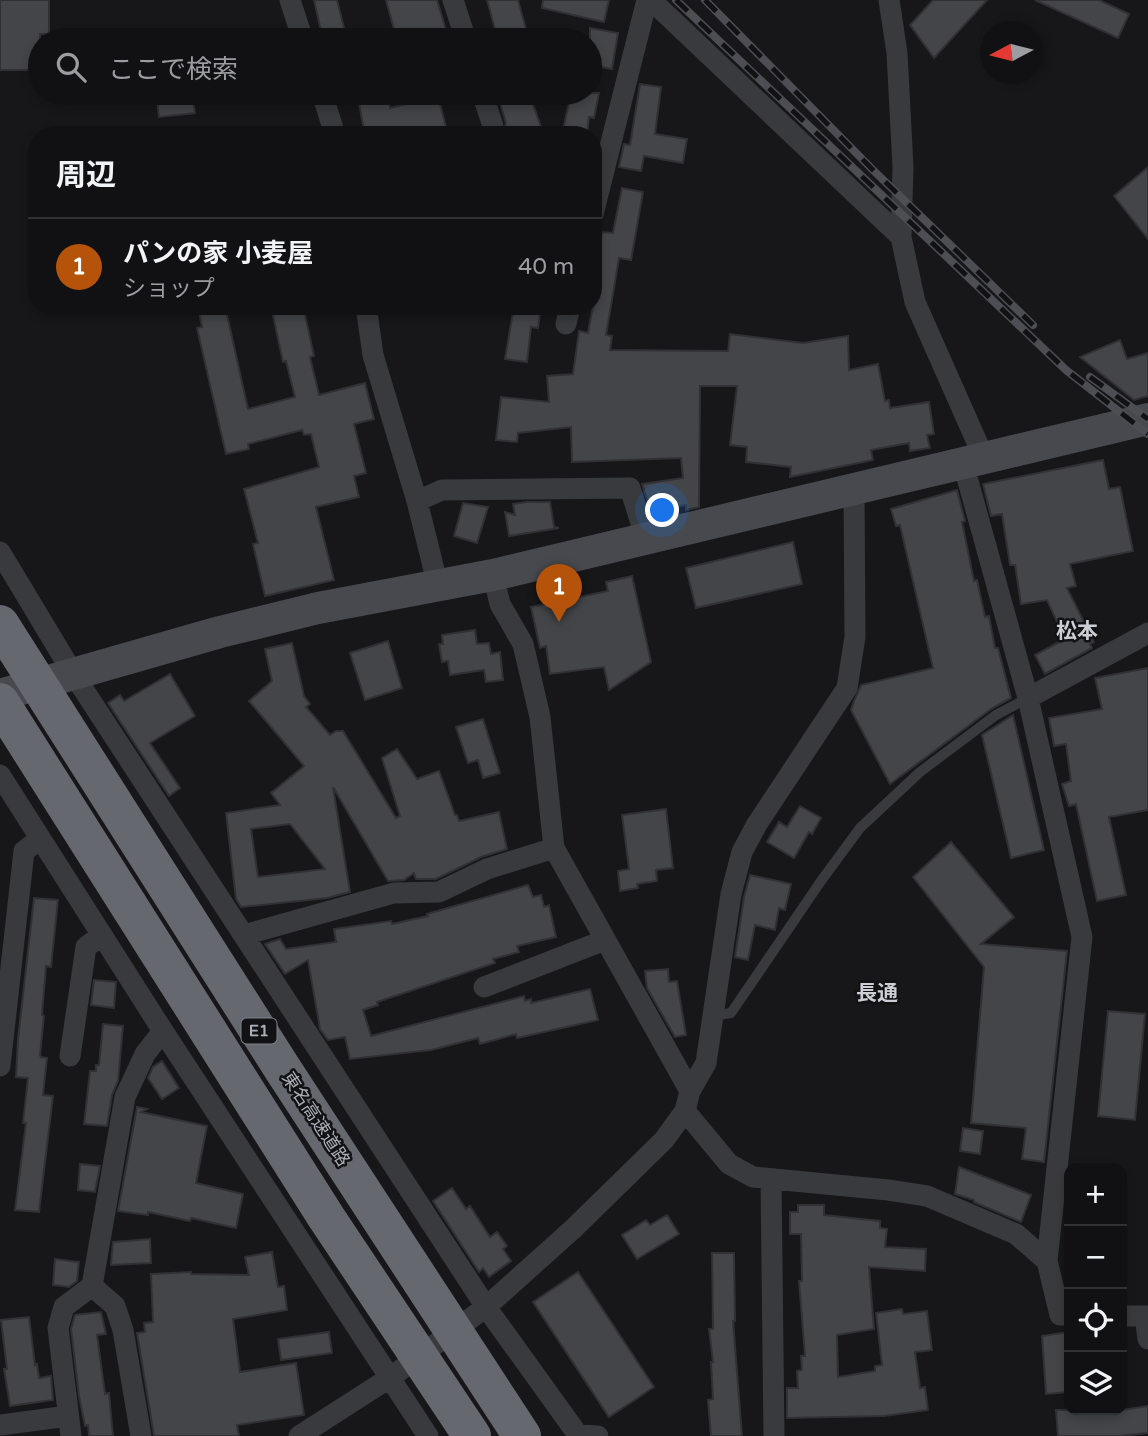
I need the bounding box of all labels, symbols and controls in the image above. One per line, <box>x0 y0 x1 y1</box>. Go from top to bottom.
north arrow <box>980 21 1043 84</box>
search box <box>28 28 602 105</box>
icon: search <box>52 48 90 86</box>
text: ここで検索 <box>108 54 238 85</box>
text: 周辺 <box>56 157 116 194</box>
text: パンの家 小麦屋 <box>123 238 313 269</box>
text: 1 <box>72 253 86 281</box>
text: 40 m <box>518 253 574 281</box>
text: ショップ <box>123 275 215 303</box>
your location <box>645 493 679 527</box>
pin: 1 <box>536 564 582 622</box>
district label: 松本 <box>1056 619 1098 644</box>
district label: 長通 <box>856 981 898 1006</box>
road number: E1 <box>242 1018 276 1044</box>
street label: 東名高速道路 <box>277 1068 355 1170</box>
map controls <box>1064 1163 1127 1415</box>
button: + <box>1064 1163 1127 1226</box>
button: − <box>1064 1226 1127 1289</box>
button: locate <box>1064 1289 1127 1352</box>
button: layers <box>1064 1352 1127 1415</box>

